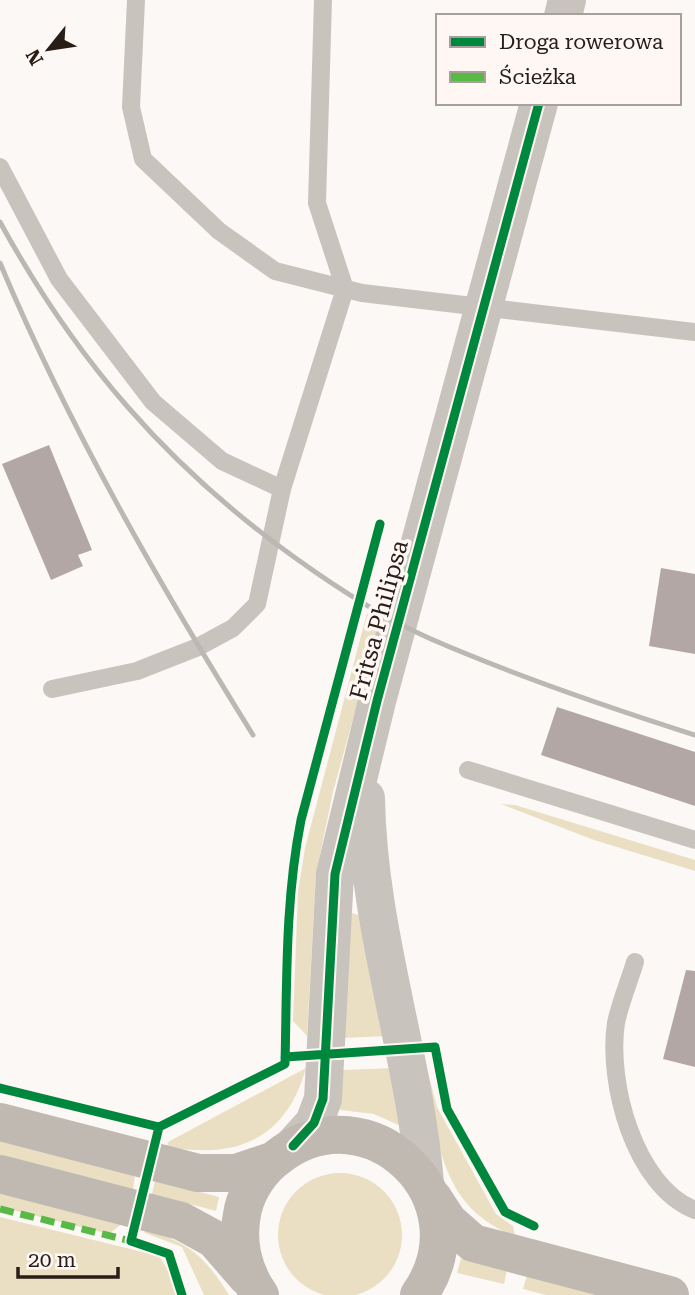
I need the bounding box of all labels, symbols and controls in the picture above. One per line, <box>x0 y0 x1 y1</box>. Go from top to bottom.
north arrow <box>14 14 84 84</box>
legend <box>436 14 681 105</box>
text: Droga rowerowa <box>499 30 664 54</box>
text: N <box>21 45 48 69</box>
text: Ścieżka <box>499 64 577 89</box>
street label: Fritsa Philipsa <box>344 537 414 703</box>
scale bar <box>18 1236 117 1280</box>
text: 20 m <box>28 1248 76 1272</box>

